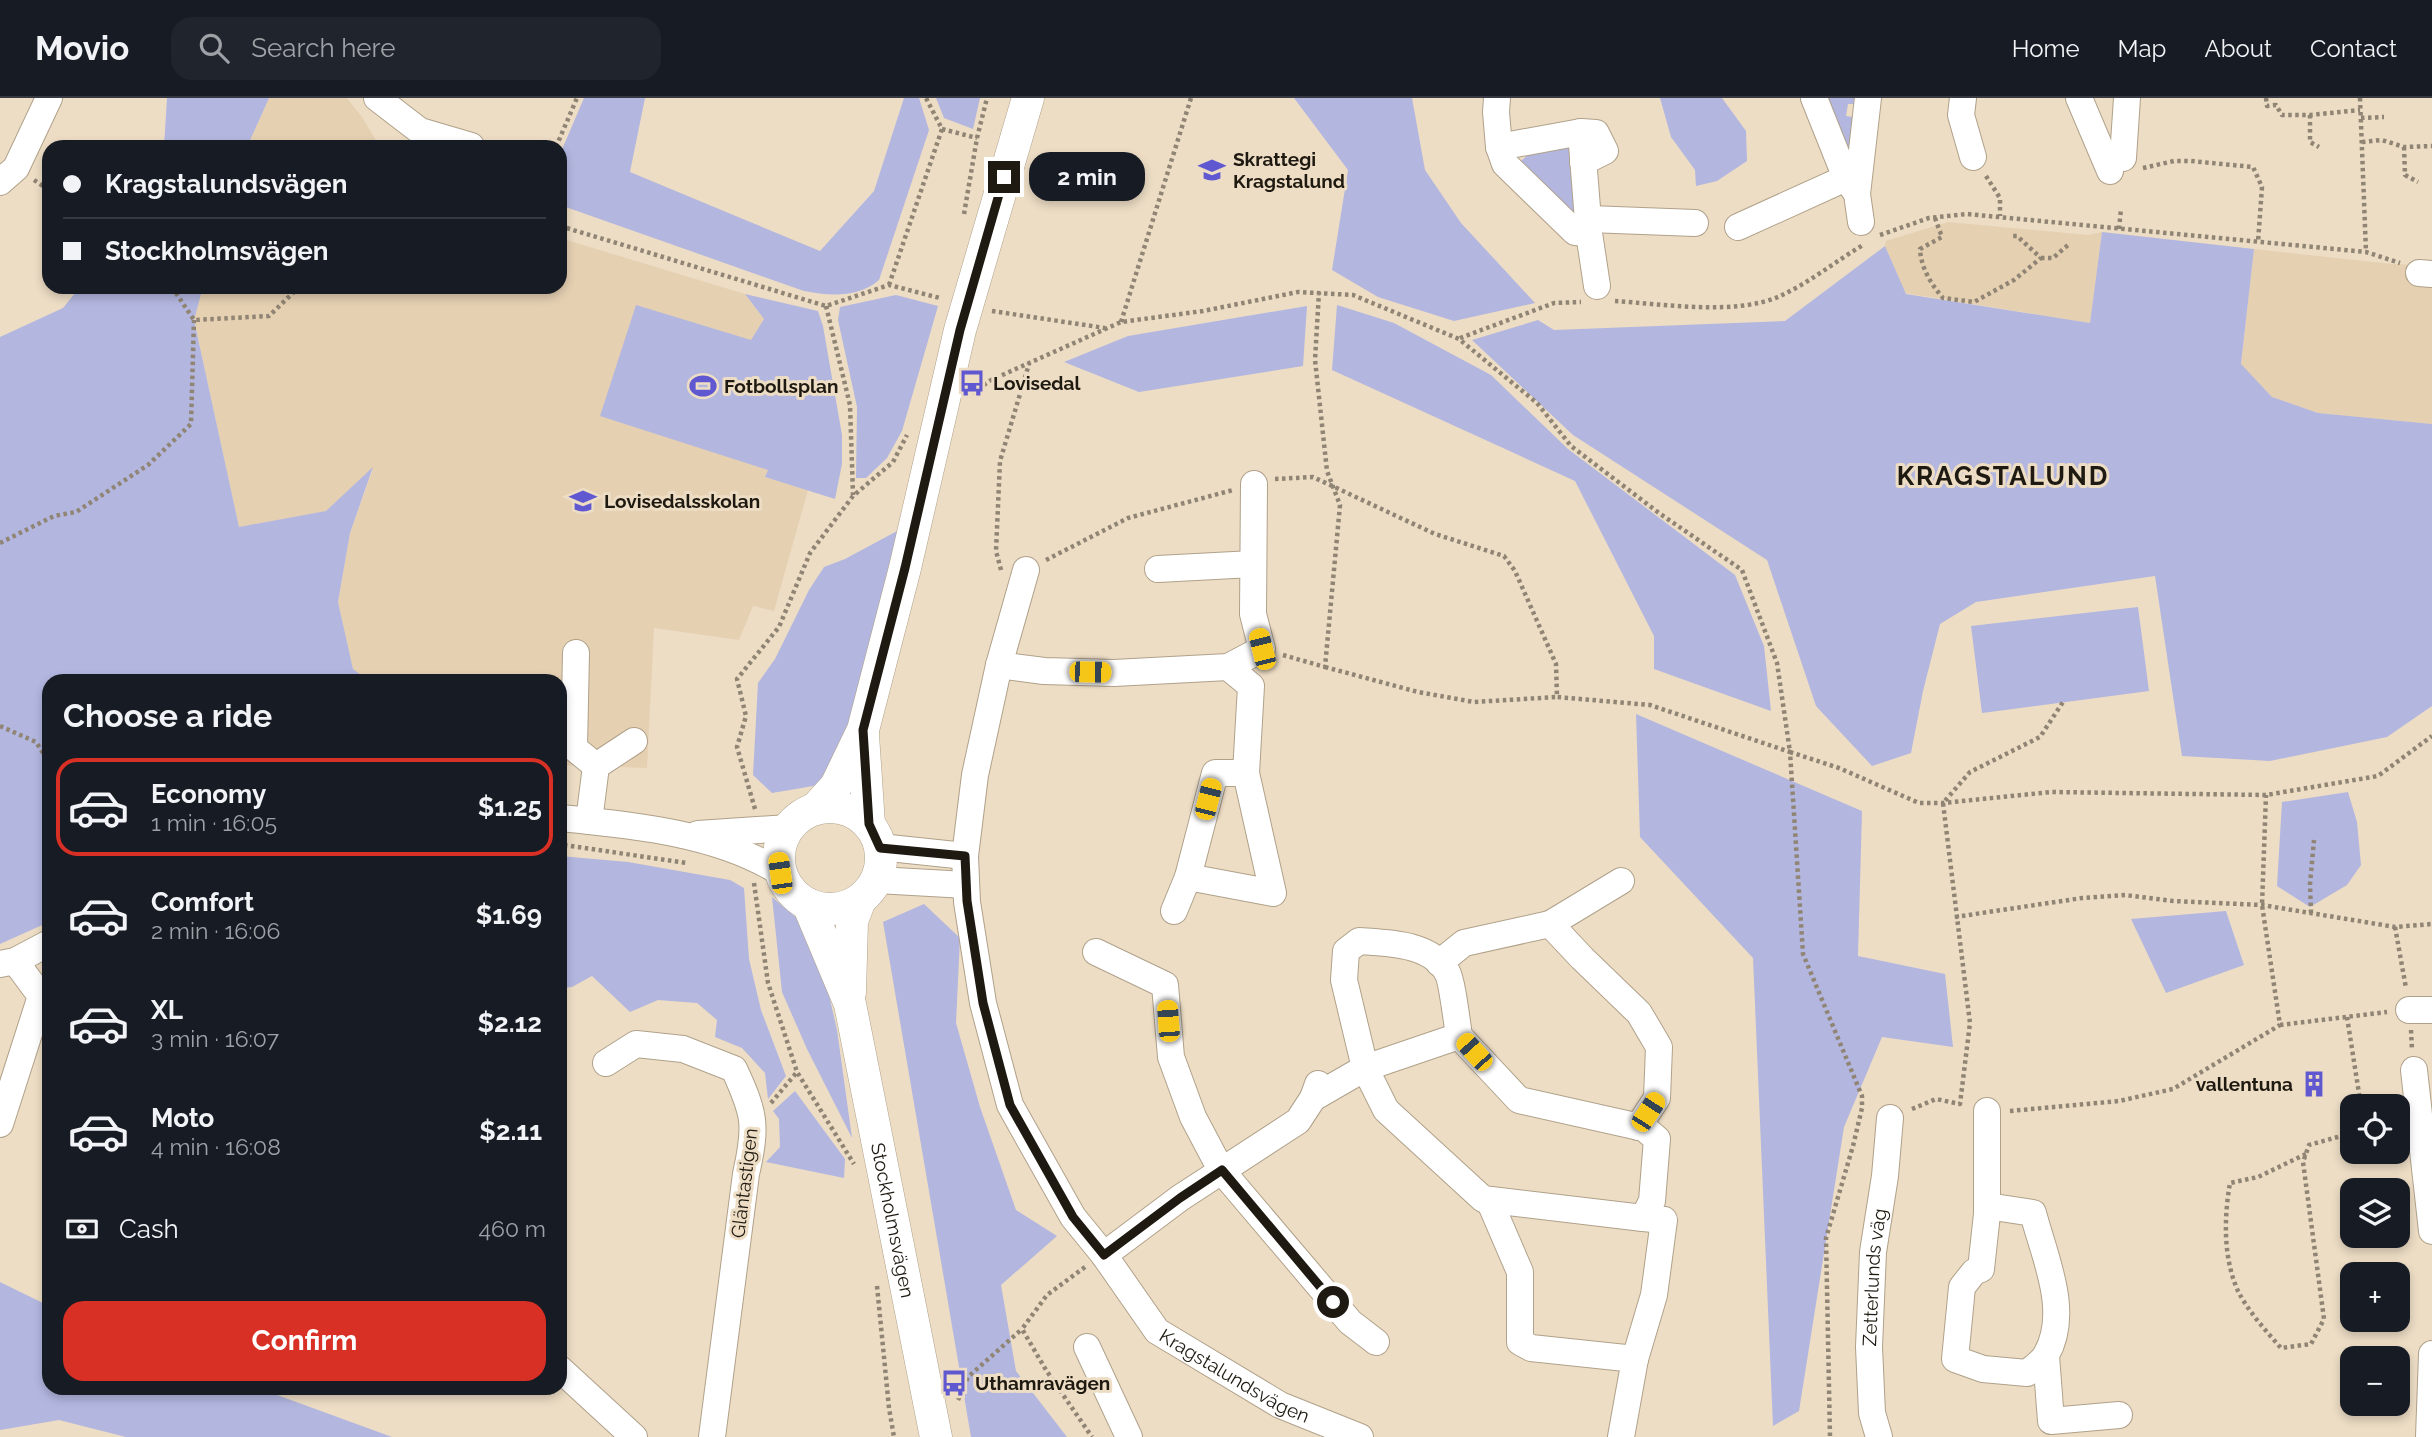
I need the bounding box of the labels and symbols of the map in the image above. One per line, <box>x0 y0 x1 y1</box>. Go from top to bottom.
place label: Skrattegi Kragstalund <box>1233 148 1345 192</box>
callout: 2 min <box>1028 153 1144 202</box>
school or university icon: Skrattegi Kragstalund <box>1197 155 1227 185</box>
route end <box>988 161 1020 193</box>
bus stop icon: Lovisedal <box>957 368 987 398</box>
sports icon: Fotbollsplan <box>688 371 718 401</box>
place label: Lovisedal <box>993 372 1081 394</box>
place label: Fotbollsplan <box>724 375 838 397</box>
district label: KRAGSTALUND <box>1897 461 2109 491</box>
school or university icon: Lovisedalsskolan <box>568 486 598 516</box>
place label: Lovisedalsskolan <box>604 490 760 512</box>
car <box>1247 626 1278 672</box>
car <box>1069 661 1112 683</box>
car <box>1193 776 1224 822</box>
car <box>767 851 794 895</box>
car <box>1157 999 1180 1043</box>
car <box>1453 1029 1496 1075</box>
building icon: vallentuna <box>2299 1069 2329 1099</box>
place label: vallentuna <box>2196 1073 2293 1095</box>
car <box>1628 1089 1669 1135</box>
street label: Gläntastigen <box>726 1127 762 1239</box>
street label: Stockholmsvägen <box>867 1141 919 1300</box>
street label: Zetterlunds väg <box>1858 1207 1891 1347</box>
route start <box>1317 1286 1349 1318</box>
street label: Kragstalundsvägen <box>1156 1324 1313 1427</box>
bus stop icon: Uthamravägen <box>939 1368 969 1398</box>
place label: Uthamravägen <box>975 1372 1110 1394</box>

